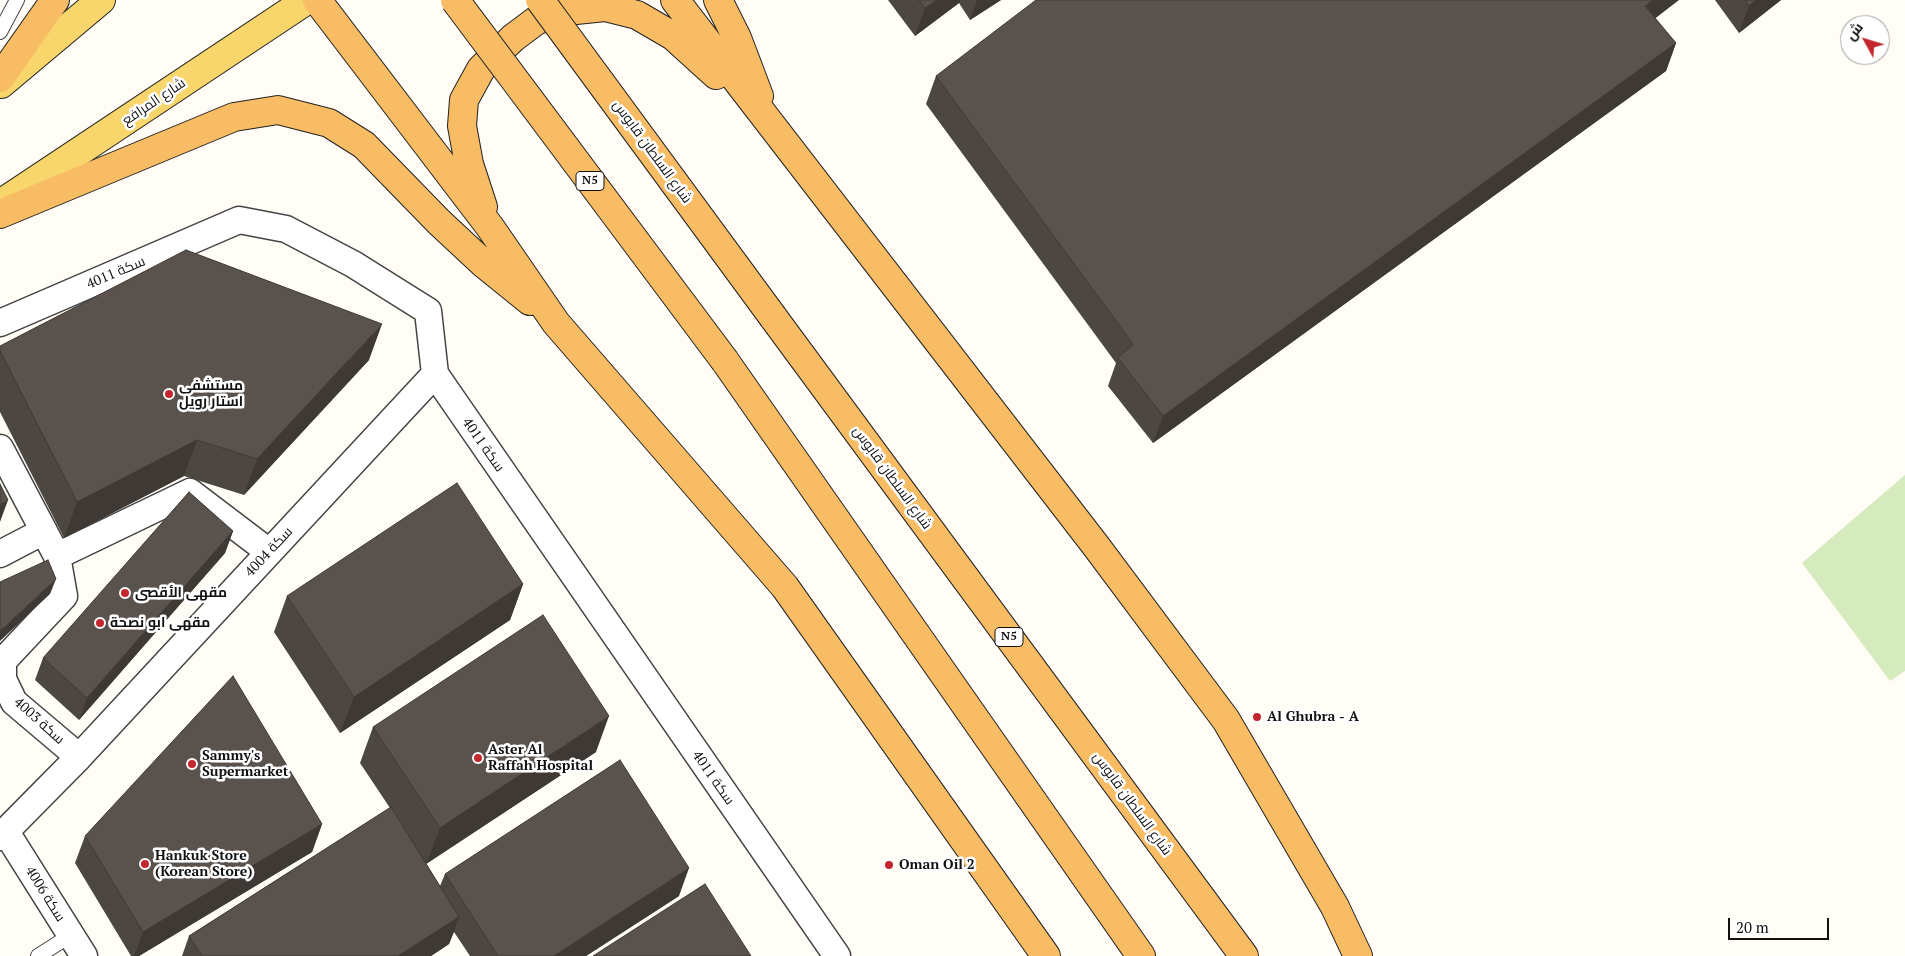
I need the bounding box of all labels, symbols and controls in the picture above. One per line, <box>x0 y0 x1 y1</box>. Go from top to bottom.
north arrow <box>1840 15 1890 65</box>
text: ش <box>1841 18 1867 44</box>
street label: شارع المرافع <box>119 75 189 129</box>
street label: شارع السلطان قابوس <box>609 97 695 207</box>
road number: N5 <box>576 172 604 190</box>
street label: سكة 4011 <box>84 253 148 293</box>
place label: مستشفى استار رويل <box>179 378 243 411</box>
marker: مستشفى استار رويل <box>163 388 175 400</box>
street label: سكة 4011 <box>458 415 508 475</box>
street label: شارع السلطان قابوس <box>849 423 935 533</box>
street label: سكة 4004 <box>242 524 296 580</box>
place label: مقهى الأقصى <box>135 585 227 601</box>
marker: مقهى الأقصى <box>119 587 131 599</box>
place label: مقهى ابو نصحة <box>110 615 210 631</box>
marker: مقهى ابو نصحة <box>94 617 106 629</box>
road number: N5 <box>995 628 1023 646</box>
street label: سكة 4003 <box>10 694 68 748</box>
place label: Al Ghubra - A <box>1267 709 1359 725</box>
marker: Al Ghubra - A <box>1251 711 1263 723</box>
place label: Aster Al Raffah Hospital <box>488 742 593 774</box>
place label: Sammy's Supermarket <box>202 748 288 780</box>
street label: سكة 4011 <box>688 748 738 808</box>
street label: شارع السلطان قابوس <box>1089 749 1175 859</box>
marker: Aster Al Raffah Hospital <box>472 752 484 764</box>
marker: Sammy's Supermarket <box>186 758 198 770</box>
place label: Hankuk Store (Korean Store) <box>155 848 253 880</box>
place label: Oman Oil 2 <box>899 857 975 873</box>
marker: Hankuk Store (Korean Store) <box>139 858 151 870</box>
marker: Oman Oil 2 <box>883 859 895 871</box>
street label: سكة 4006 <box>21 863 69 925</box>
scale bar <box>1730 908 1831 940</box>
text: 20 m <box>1736 917 1769 937</box>

